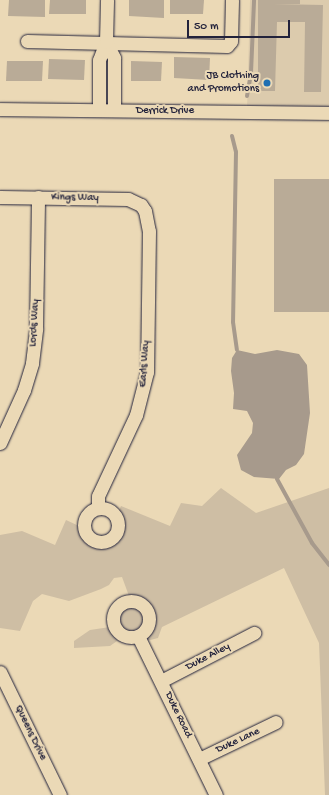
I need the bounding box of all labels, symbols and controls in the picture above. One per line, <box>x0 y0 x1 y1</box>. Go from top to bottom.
scale bar <box>189 12 292 38</box>
text: 50 m <box>194 20 219 34</box>
place label: JB Clothing and Promotions <box>188 70 259 96</box>
marker: JB Clothing and Promotions <box>262 78 272 88</box>
street label: Derrick Drive <box>136 104 194 118</box>
street label: Kings Way <box>51 191 99 205</box>
street label: Lords Way <box>27 299 43 347</box>
street label: Earls Way <box>137 340 153 388</box>
street label: Duke Alley <box>184 640 232 674</box>
street label: Duke Road <box>161 690 195 740</box>
street label: Queens Drive <box>11 703 49 763</box>
street label: Duke Lane <box>214 725 262 757</box>

